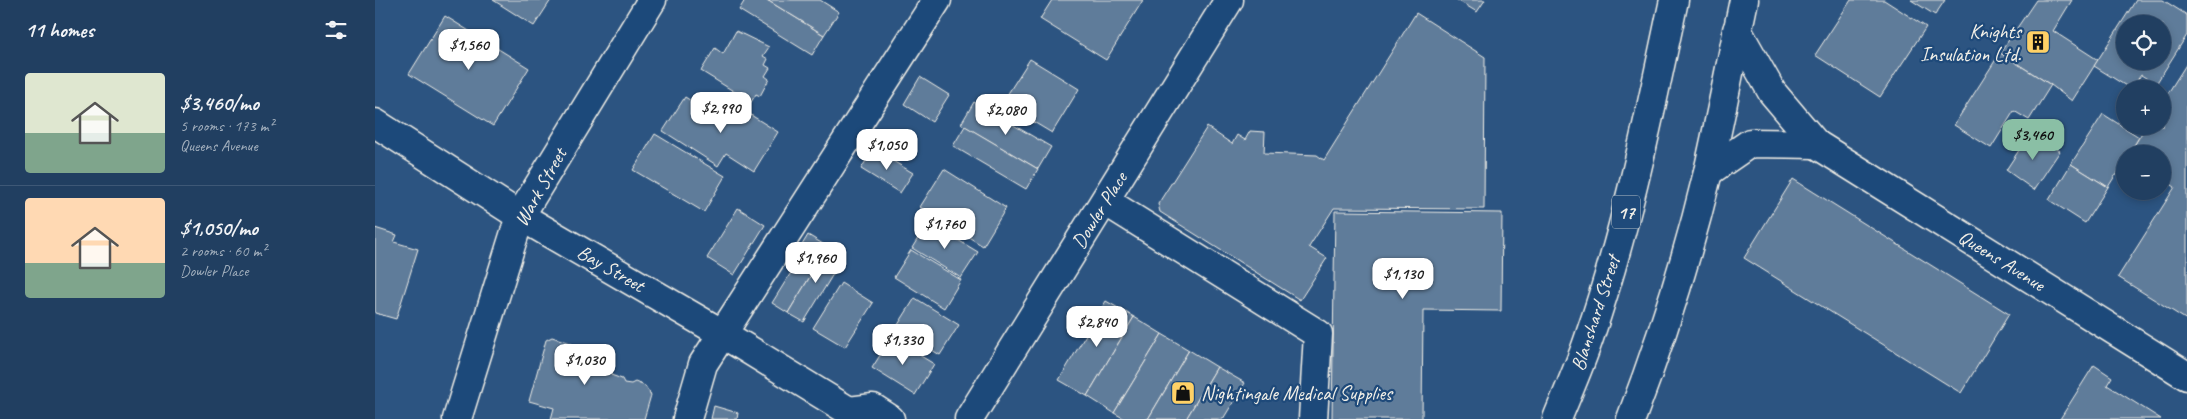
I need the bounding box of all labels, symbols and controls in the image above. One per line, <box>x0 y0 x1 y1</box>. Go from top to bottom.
map controls <box>2116 15 2171 200</box>
button: locate <box>2116 15 2171 70</box>
icon: filters <box>322 16 350 44</box>
text: 11 homes <box>25 17 94 43</box>
place label: Knights Insulation Ltd. <box>1920 19 2023 67</box>
pin: $1,560 <box>428 28 510 71</box>
building icon: Knights Insulation Ltd. <box>2025 29 2051 55</box>
text: $1,560 <box>449 35 489 55</box>
button: + <box>2116 80 2171 135</box>
text: $3,460/mo <box>180 90 259 116</box>
pin: $2,990 <box>680 92 762 134</box>
icon: home <box>65 93 125 153</box>
pin: $2,080 <box>965 94 1047 136</box>
text: $2,990 <box>702 98 740 118</box>
text: $2,080 <box>986 100 1026 120</box>
text: 5 rooms · 173 m² <box>180 116 274 136</box>
pin: $3,460 <box>1992 119 2074 161</box>
text: $3,460 <box>2013 125 2053 145</box>
pin: $1,050 <box>846 128 928 171</box>
text: $1,050 <box>868 135 906 155</box>
text: Queens Avenue <box>180 136 258 156</box>
street label: Wark Street <box>509 142 573 231</box>
button: − <box>2116 145 2171 200</box>
street label: Dowler Place <box>1066 166 1133 253</box>
road number: 17 <box>1612 196 1640 228</box>
pin: $1,760 <box>904 208 986 250</box>
text: $1,760 <box>925 214 965 234</box>
text: $1,050/mo <box>180 215 258 241</box>
icon: home <box>65 218 125 278</box>
street label: Queens Avenue <box>1954 224 2051 298</box>
street label: Bay Street <box>573 239 651 299</box>
text: 2 rooms · 60 m² <box>180 241 266 261</box>
pin: $1,960 <box>775 242 857 284</box>
text: $1,960 <box>796 248 836 268</box>
street label: Blanshard Street <box>1565 249 1627 374</box>
pin: $1,130 <box>1362 258 1444 300</box>
text: Dowler Place <box>180 261 248 281</box>
text: $1,130 <box>1383 264 1423 284</box>
pin: $2,840 <box>1056 306 1138 348</box>
text: $2,840 <box>1077 312 1117 332</box>
pin: $1,330 <box>862 324 944 366</box>
text: $1,330 <box>883 330 923 350</box>
pin: $1,030 <box>544 344 626 386</box>
text: $1,030 <box>565 350 605 370</box>
shop icon: Nightingale Medical Supplies <box>1170 380 1196 406</box>
place label: Nightingale Medical Supplies <box>1201 381 1394 406</box>

